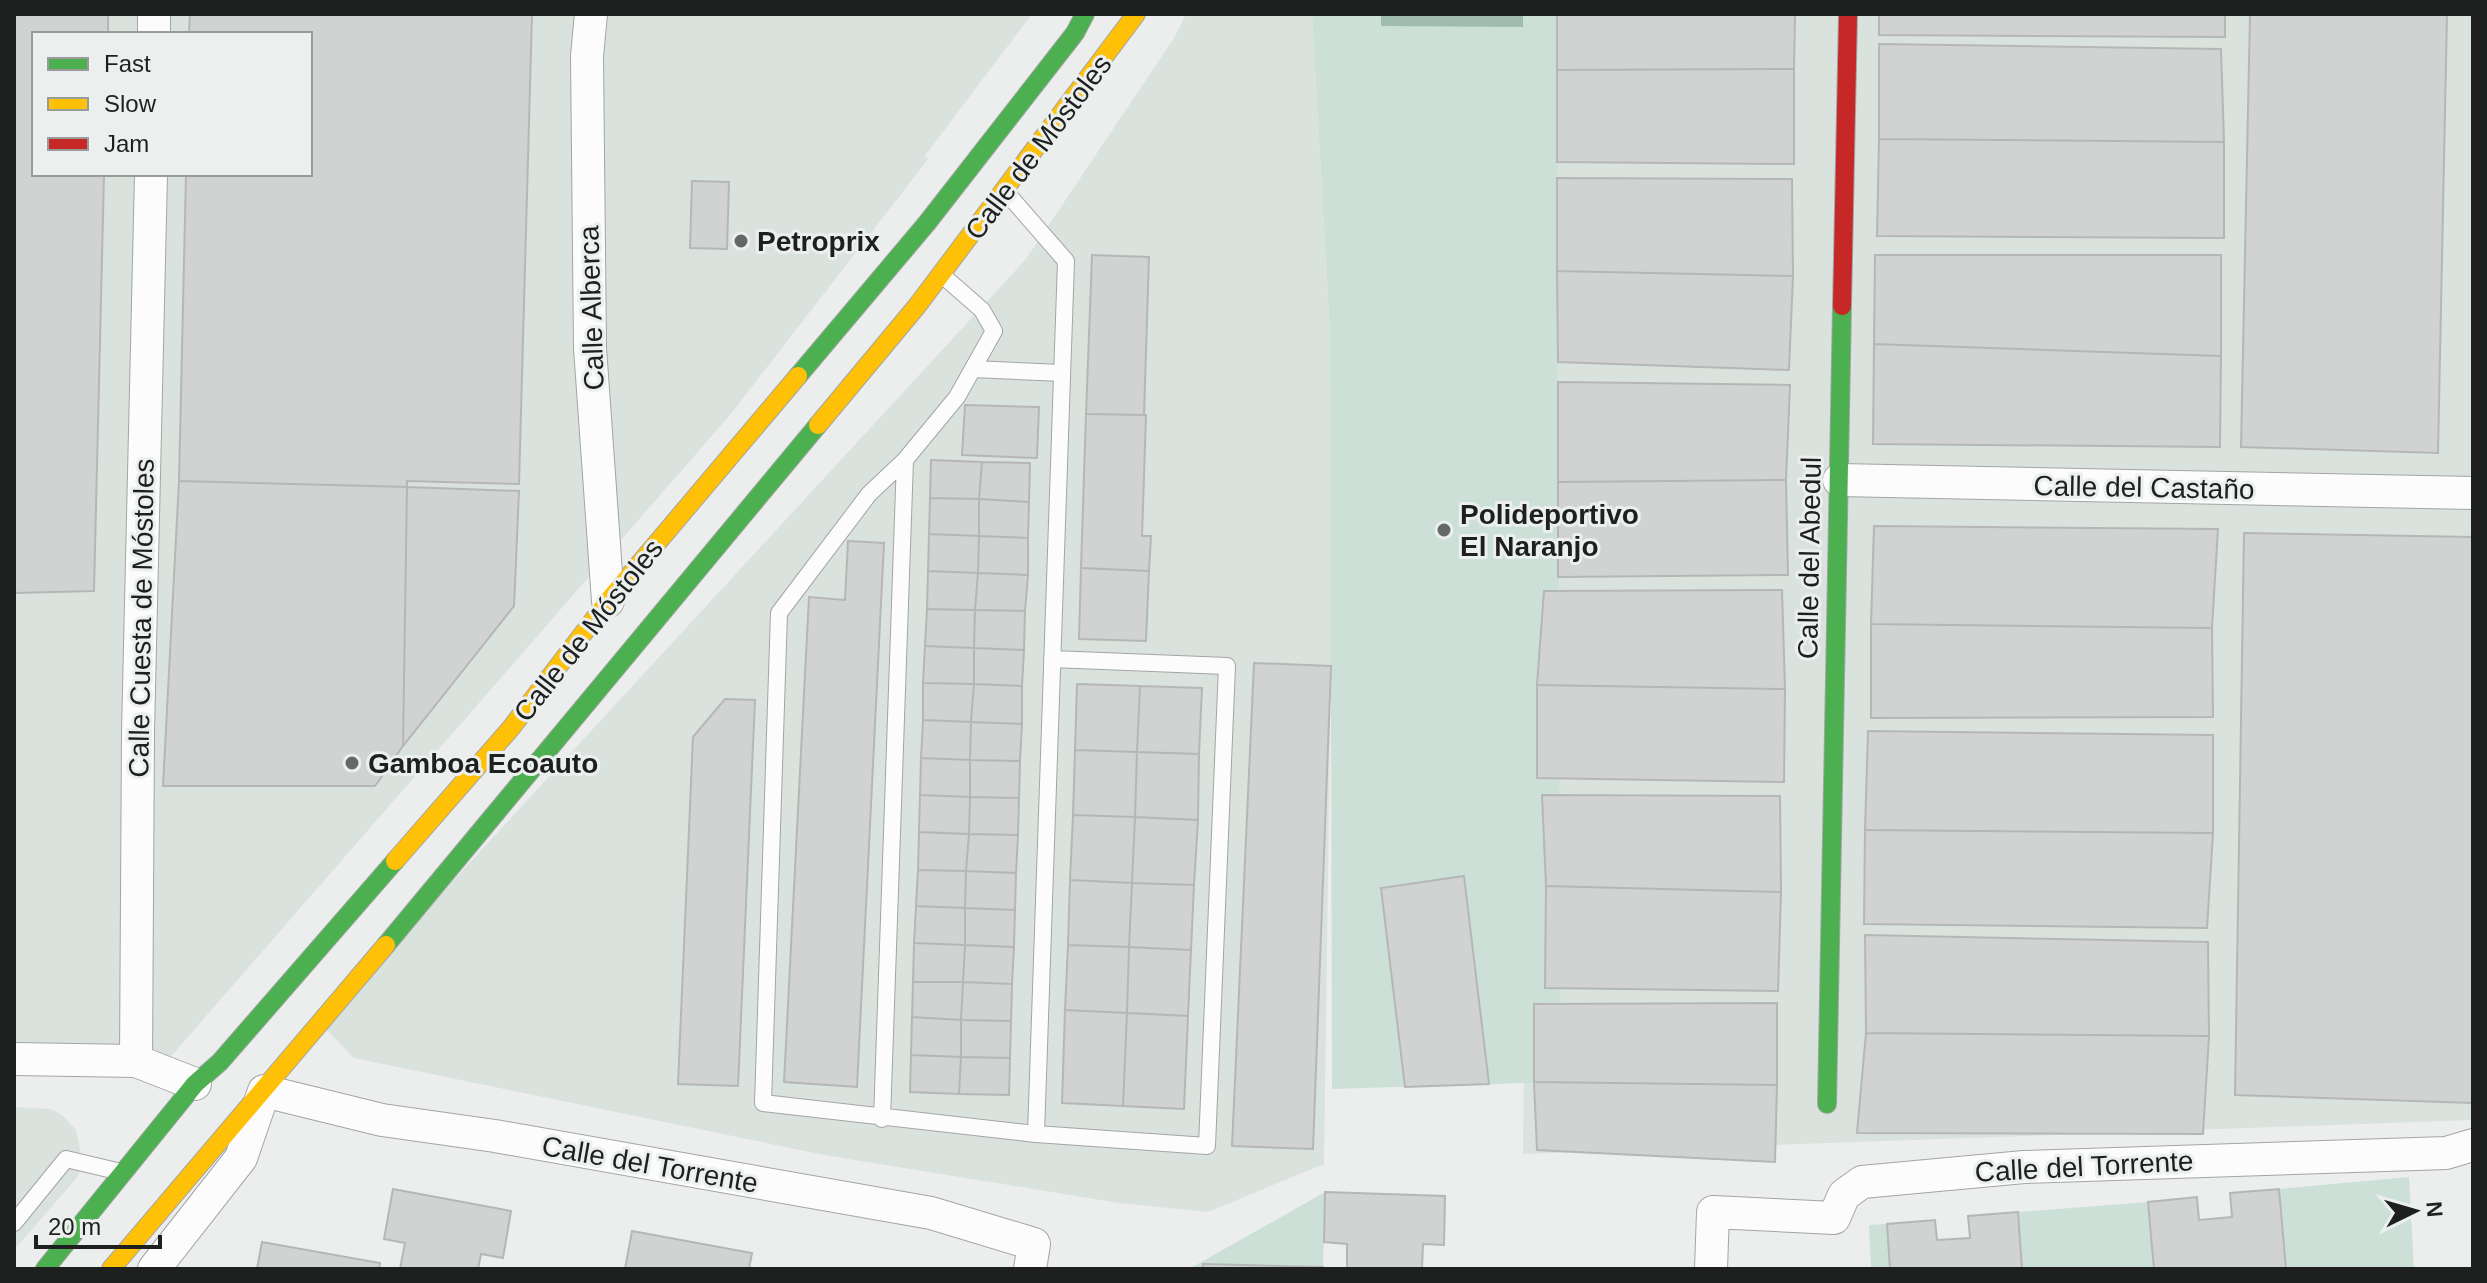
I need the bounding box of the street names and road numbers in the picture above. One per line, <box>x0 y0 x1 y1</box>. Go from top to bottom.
street label: Calle de Móstoles <box>959 49 1118 246</box>
street label: Calle Alberca <box>573 225 610 391</box>
street label: Calle del Abedul <box>1792 457 1827 659</box>
street label: Calle Cuesta de Móstoles <box>123 458 160 778</box>
street label: Calle del Castaño <box>2033 470 2255 505</box>
street label: Calle de Móstoles <box>508 533 669 728</box>
street label: Calle del Torrente <box>539 1130 760 1199</box>
street label: Calle del Torrente <box>1974 1145 2194 1188</box>

